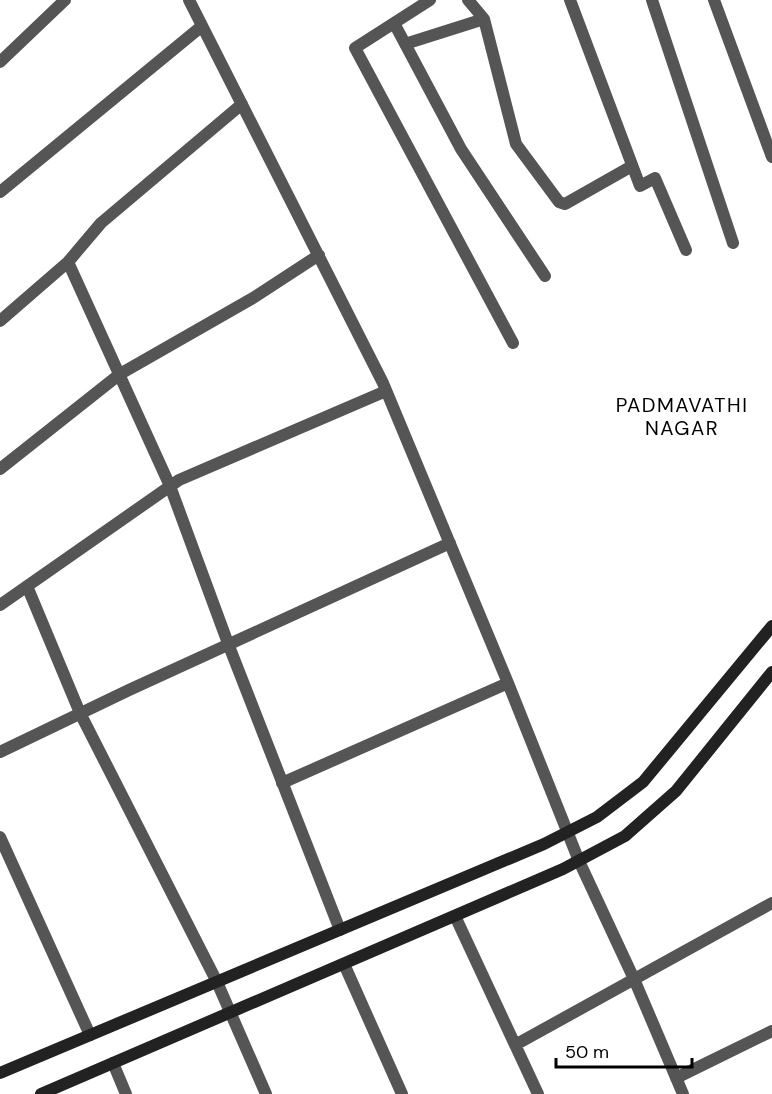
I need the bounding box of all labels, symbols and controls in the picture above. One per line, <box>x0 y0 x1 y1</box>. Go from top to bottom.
district label: PADMAVATHI NAGAR <box>616 392 748 441</box>
scale bar <box>556 1031 692 1069</box>
text: 50 m <box>565 1040 609 1064</box>

